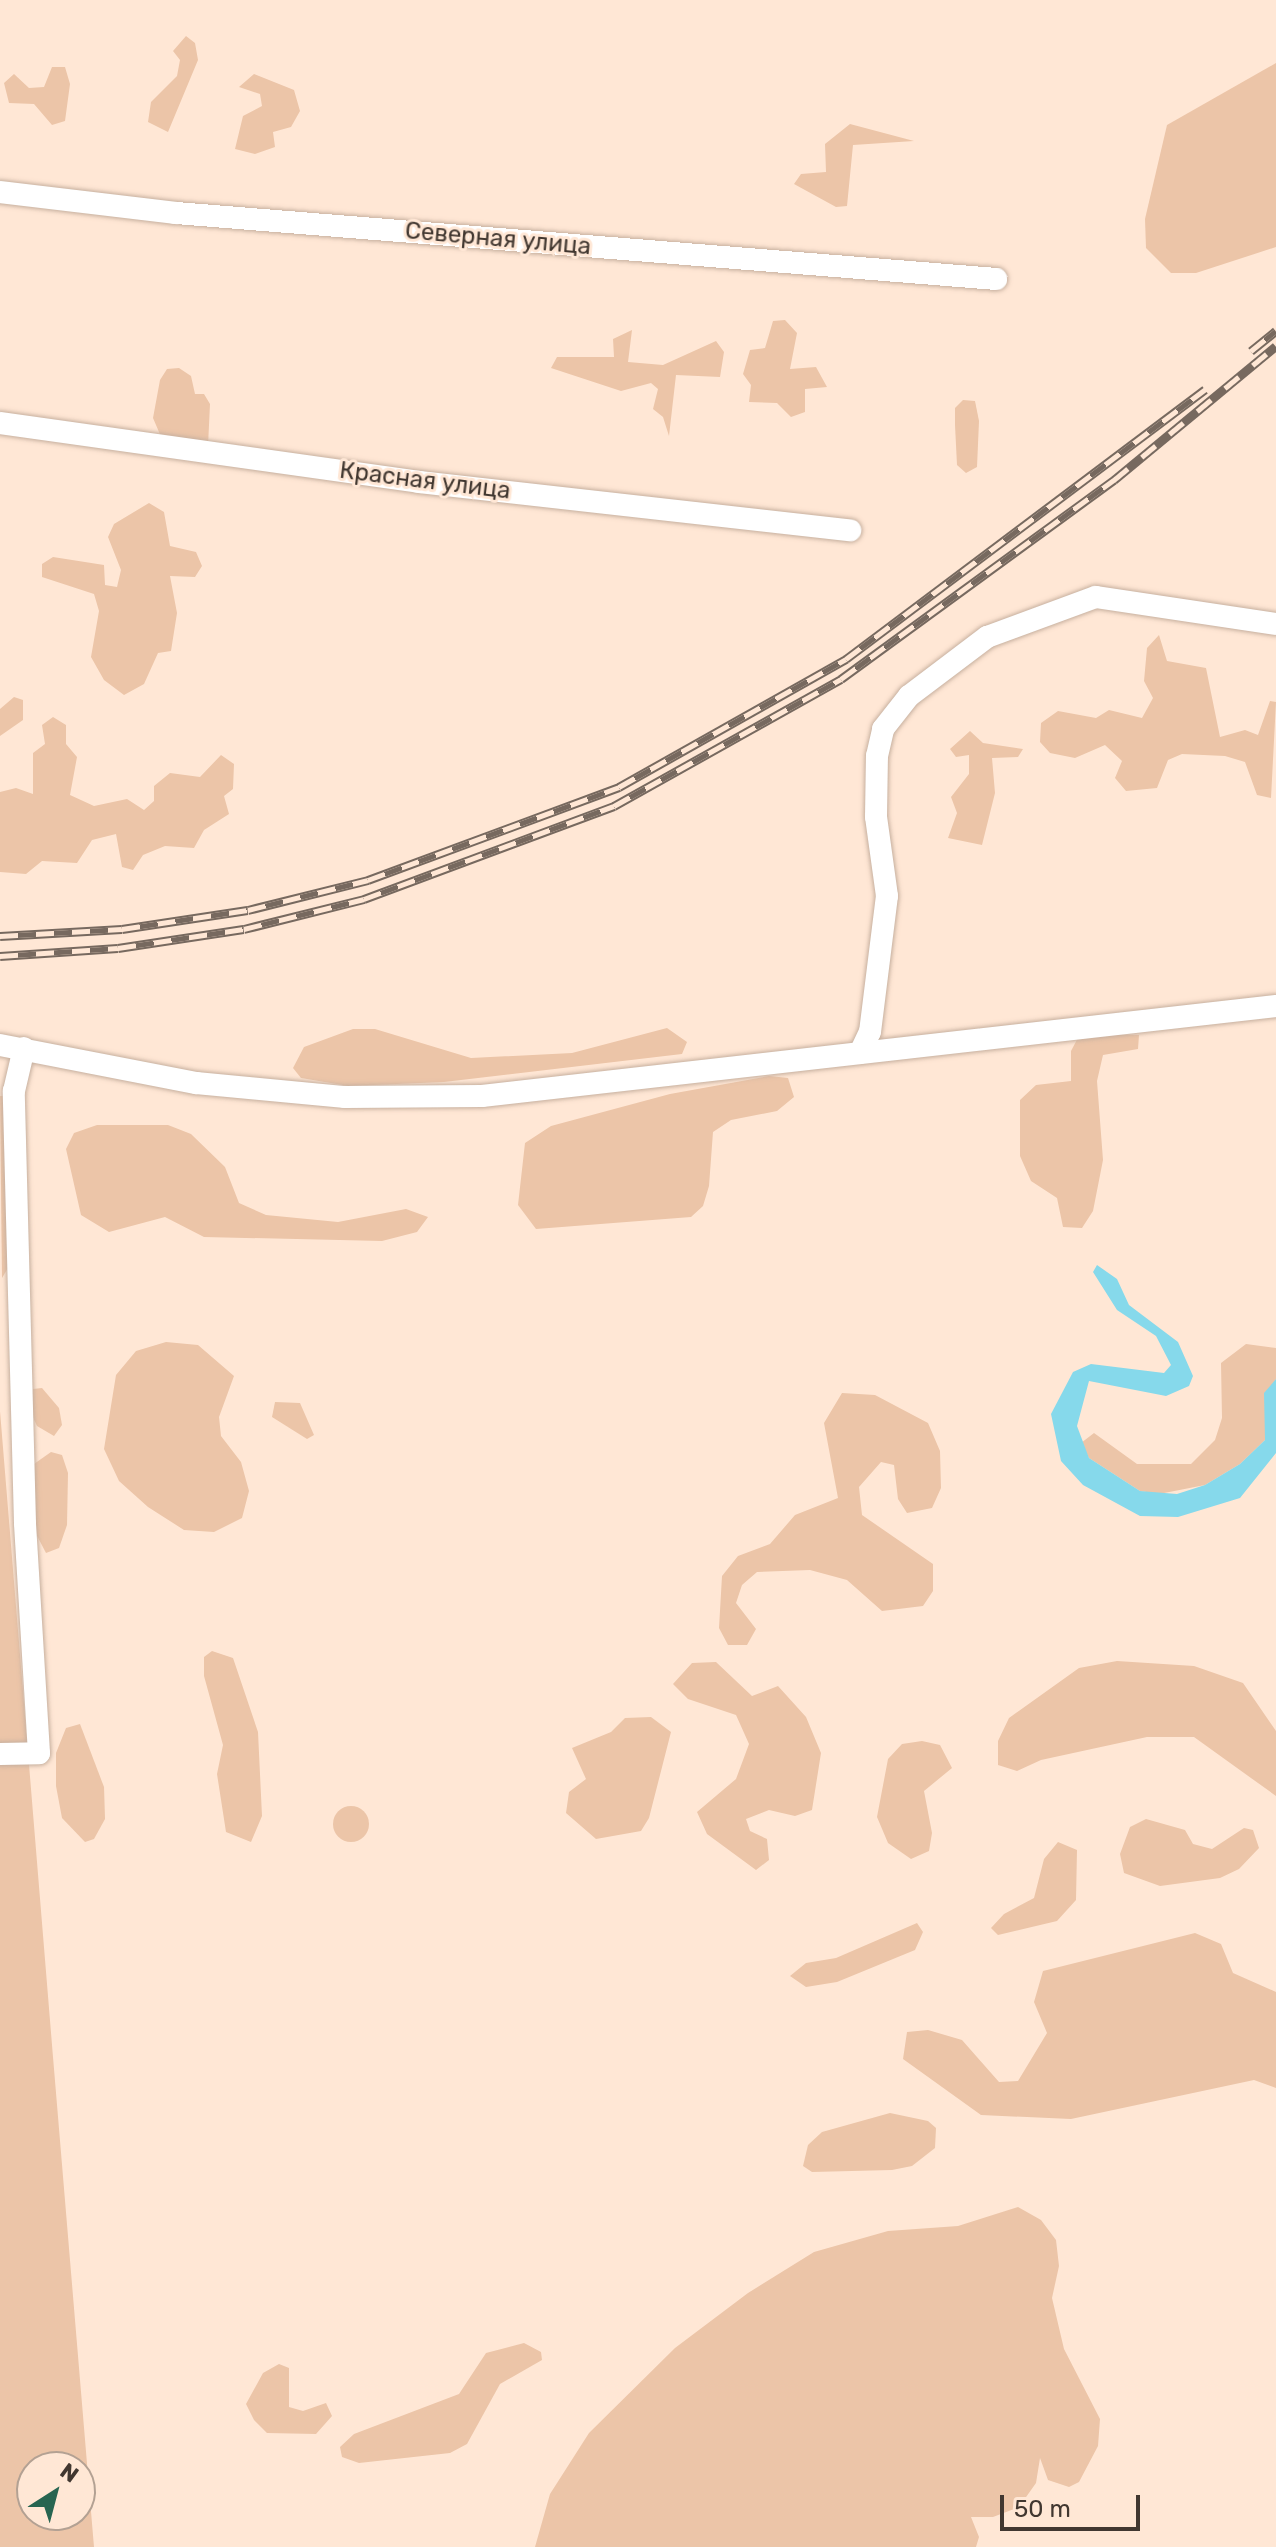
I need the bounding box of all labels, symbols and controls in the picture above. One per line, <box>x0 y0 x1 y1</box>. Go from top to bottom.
street label: Северная улица <box>404 217 592 261</box>
street label: Красная улица <box>338 456 512 506</box>
north arrow <box>16 2451 96 2531</box>
text: N <box>55 2457 84 2488</box>
scale bar <box>1004 2479 1144 2529</box>
text: 50 m <box>1014 2495 1071 2523</box>

